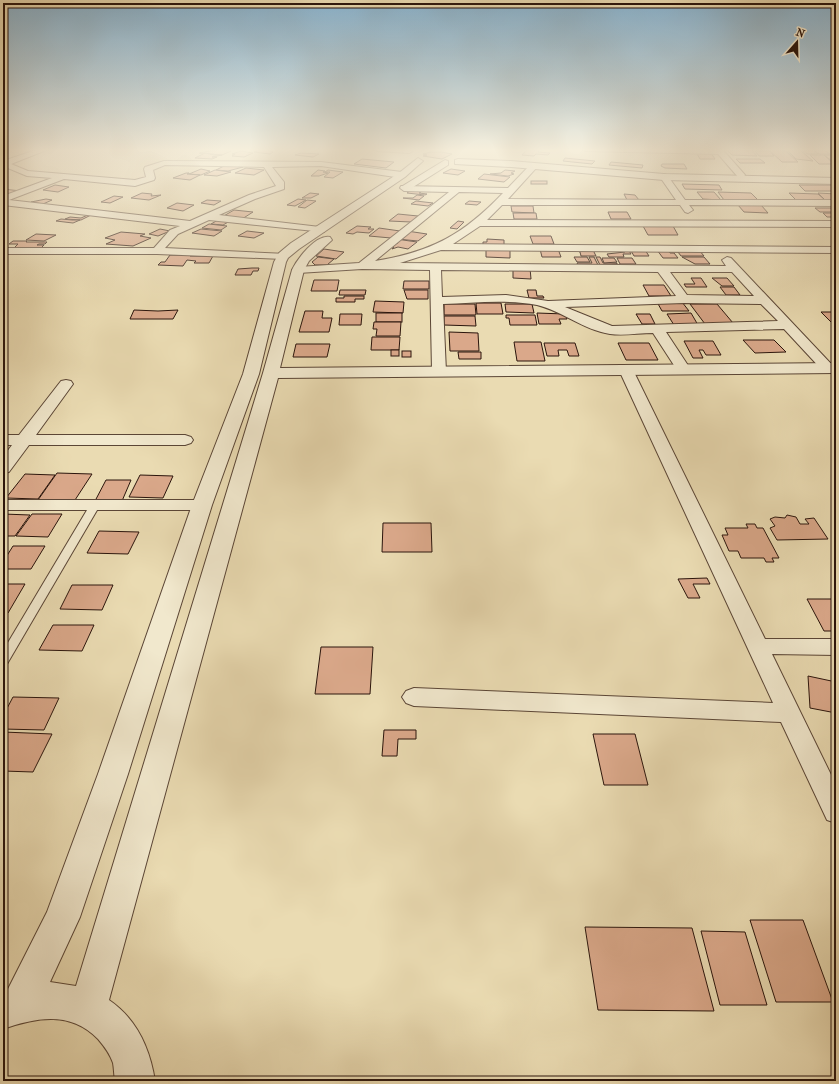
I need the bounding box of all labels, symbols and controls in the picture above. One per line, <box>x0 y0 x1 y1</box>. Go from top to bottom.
north arrow <box>777 22 817 62</box>
text: N <box>794 26 807 41</box>

